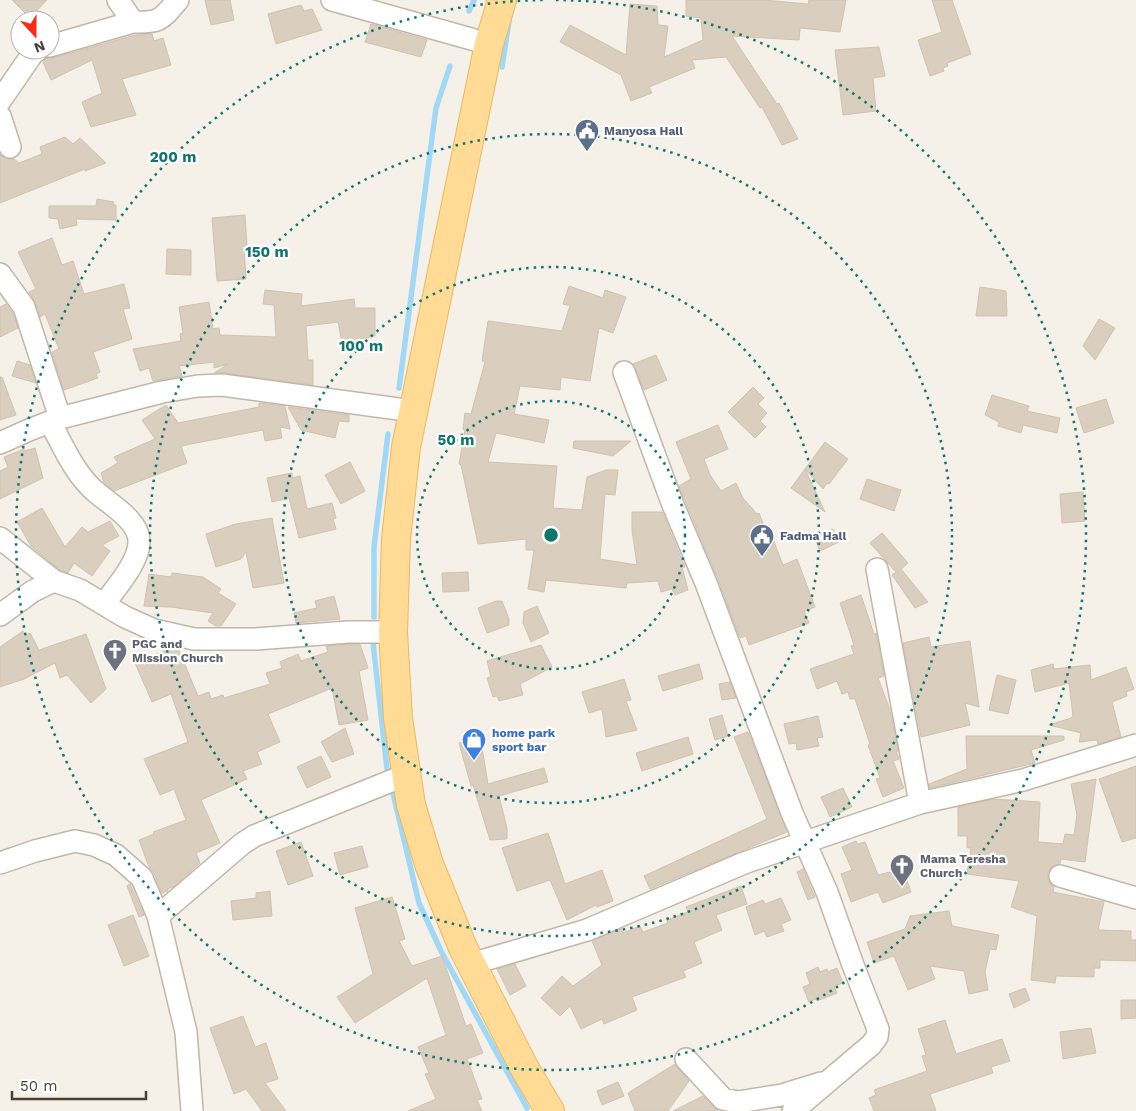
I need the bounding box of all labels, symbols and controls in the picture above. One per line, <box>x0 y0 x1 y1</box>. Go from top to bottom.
north arrow <box>10 10 60 60</box>
text: N <box>32 38 47 56</box>
public building icon: Manyosa Hall <box>574 118 600 152</box>
place label: Manyosa Hall <box>604 124 683 138</box>
text: 200 m <box>150 148 196 166</box>
text: 150 m <box>245 243 289 261</box>
text: 100 m <box>339 337 383 355</box>
text: 50 m <box>438 431 474 449</box>
public building icon: Fadma Hall <box>749 523 775 557</box>
centre of rings <box>542 526 560 544</box>
place label: Fadma Hall <box>780 529 847 543</box>
place label: PGC and Mission Church <box>132 637 223 665</box>
church icon: PGC and Mission Church <box>102 638 128 672</box>
place label: home park sport bar <box>492 726 556 754</box>
shop icon: home park sport bar <box>461 727 487 761</box>
place label: Mama Teresha Church <box>920 852 1006 880</box>
church icon: Mama Teresha Church <box>889 853 915 887</box>
scale bar <box>12 1068 146 1100</box>
text: 50 m <box>20 1077 57 1095</box>

